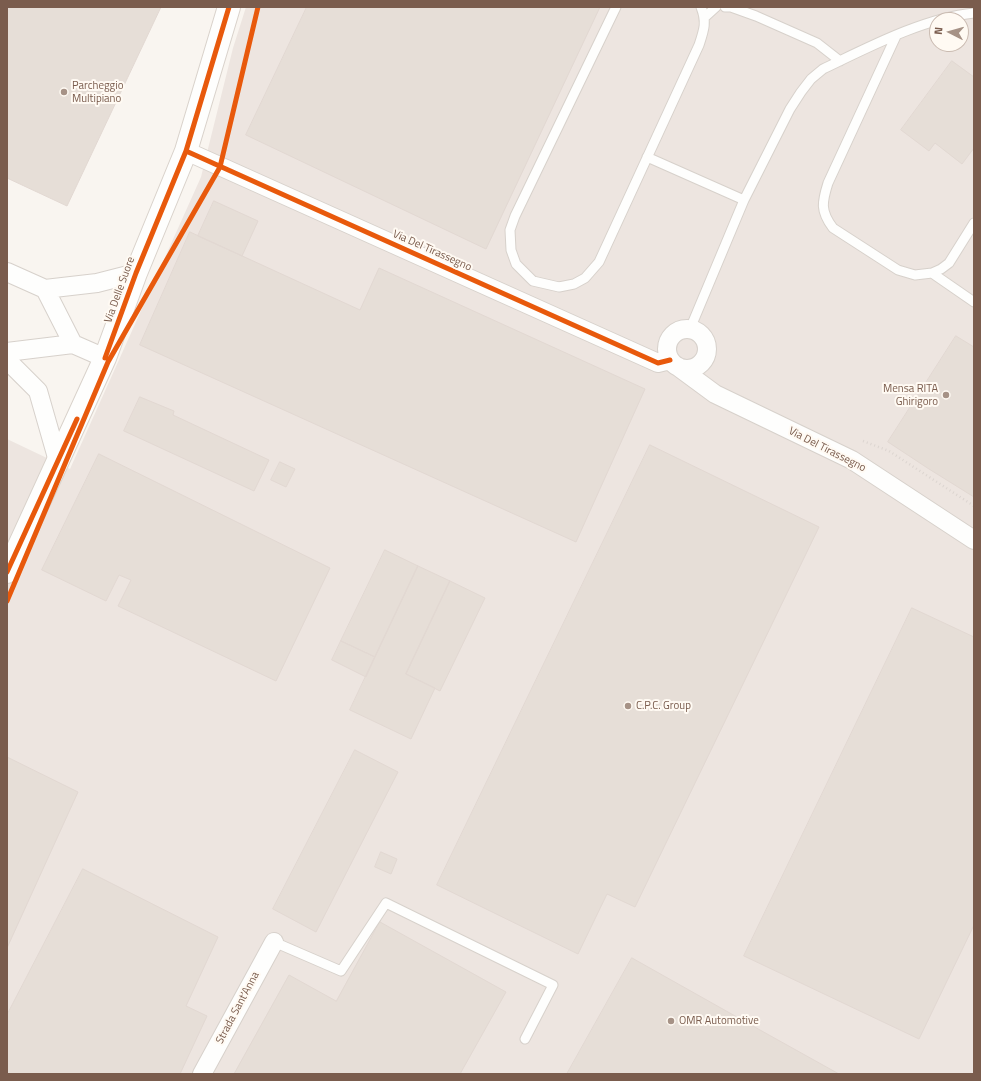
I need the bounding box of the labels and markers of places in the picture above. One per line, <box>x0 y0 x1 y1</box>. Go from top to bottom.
place label: Parcheggio Multipiano <box>72 79 123 105</box>
marker: Parcheggio Multipiano <box>59 87 69 97</box>
place label: Mensa RITA Ghirigoro <box>883 382 938 408</box>
marker: Mensa RITA Ghirigoro <box>941 390 951 400</box>
place label: C.P.C. Group <box>636 699 691 713</box>
marker: C.P.C. Group <box>623 701 633 711</box>
place label: OMR Automotive <box>679 1014 759 1028</box>
marker: OMR Automotive <box>666 1016 676 1026</box>

